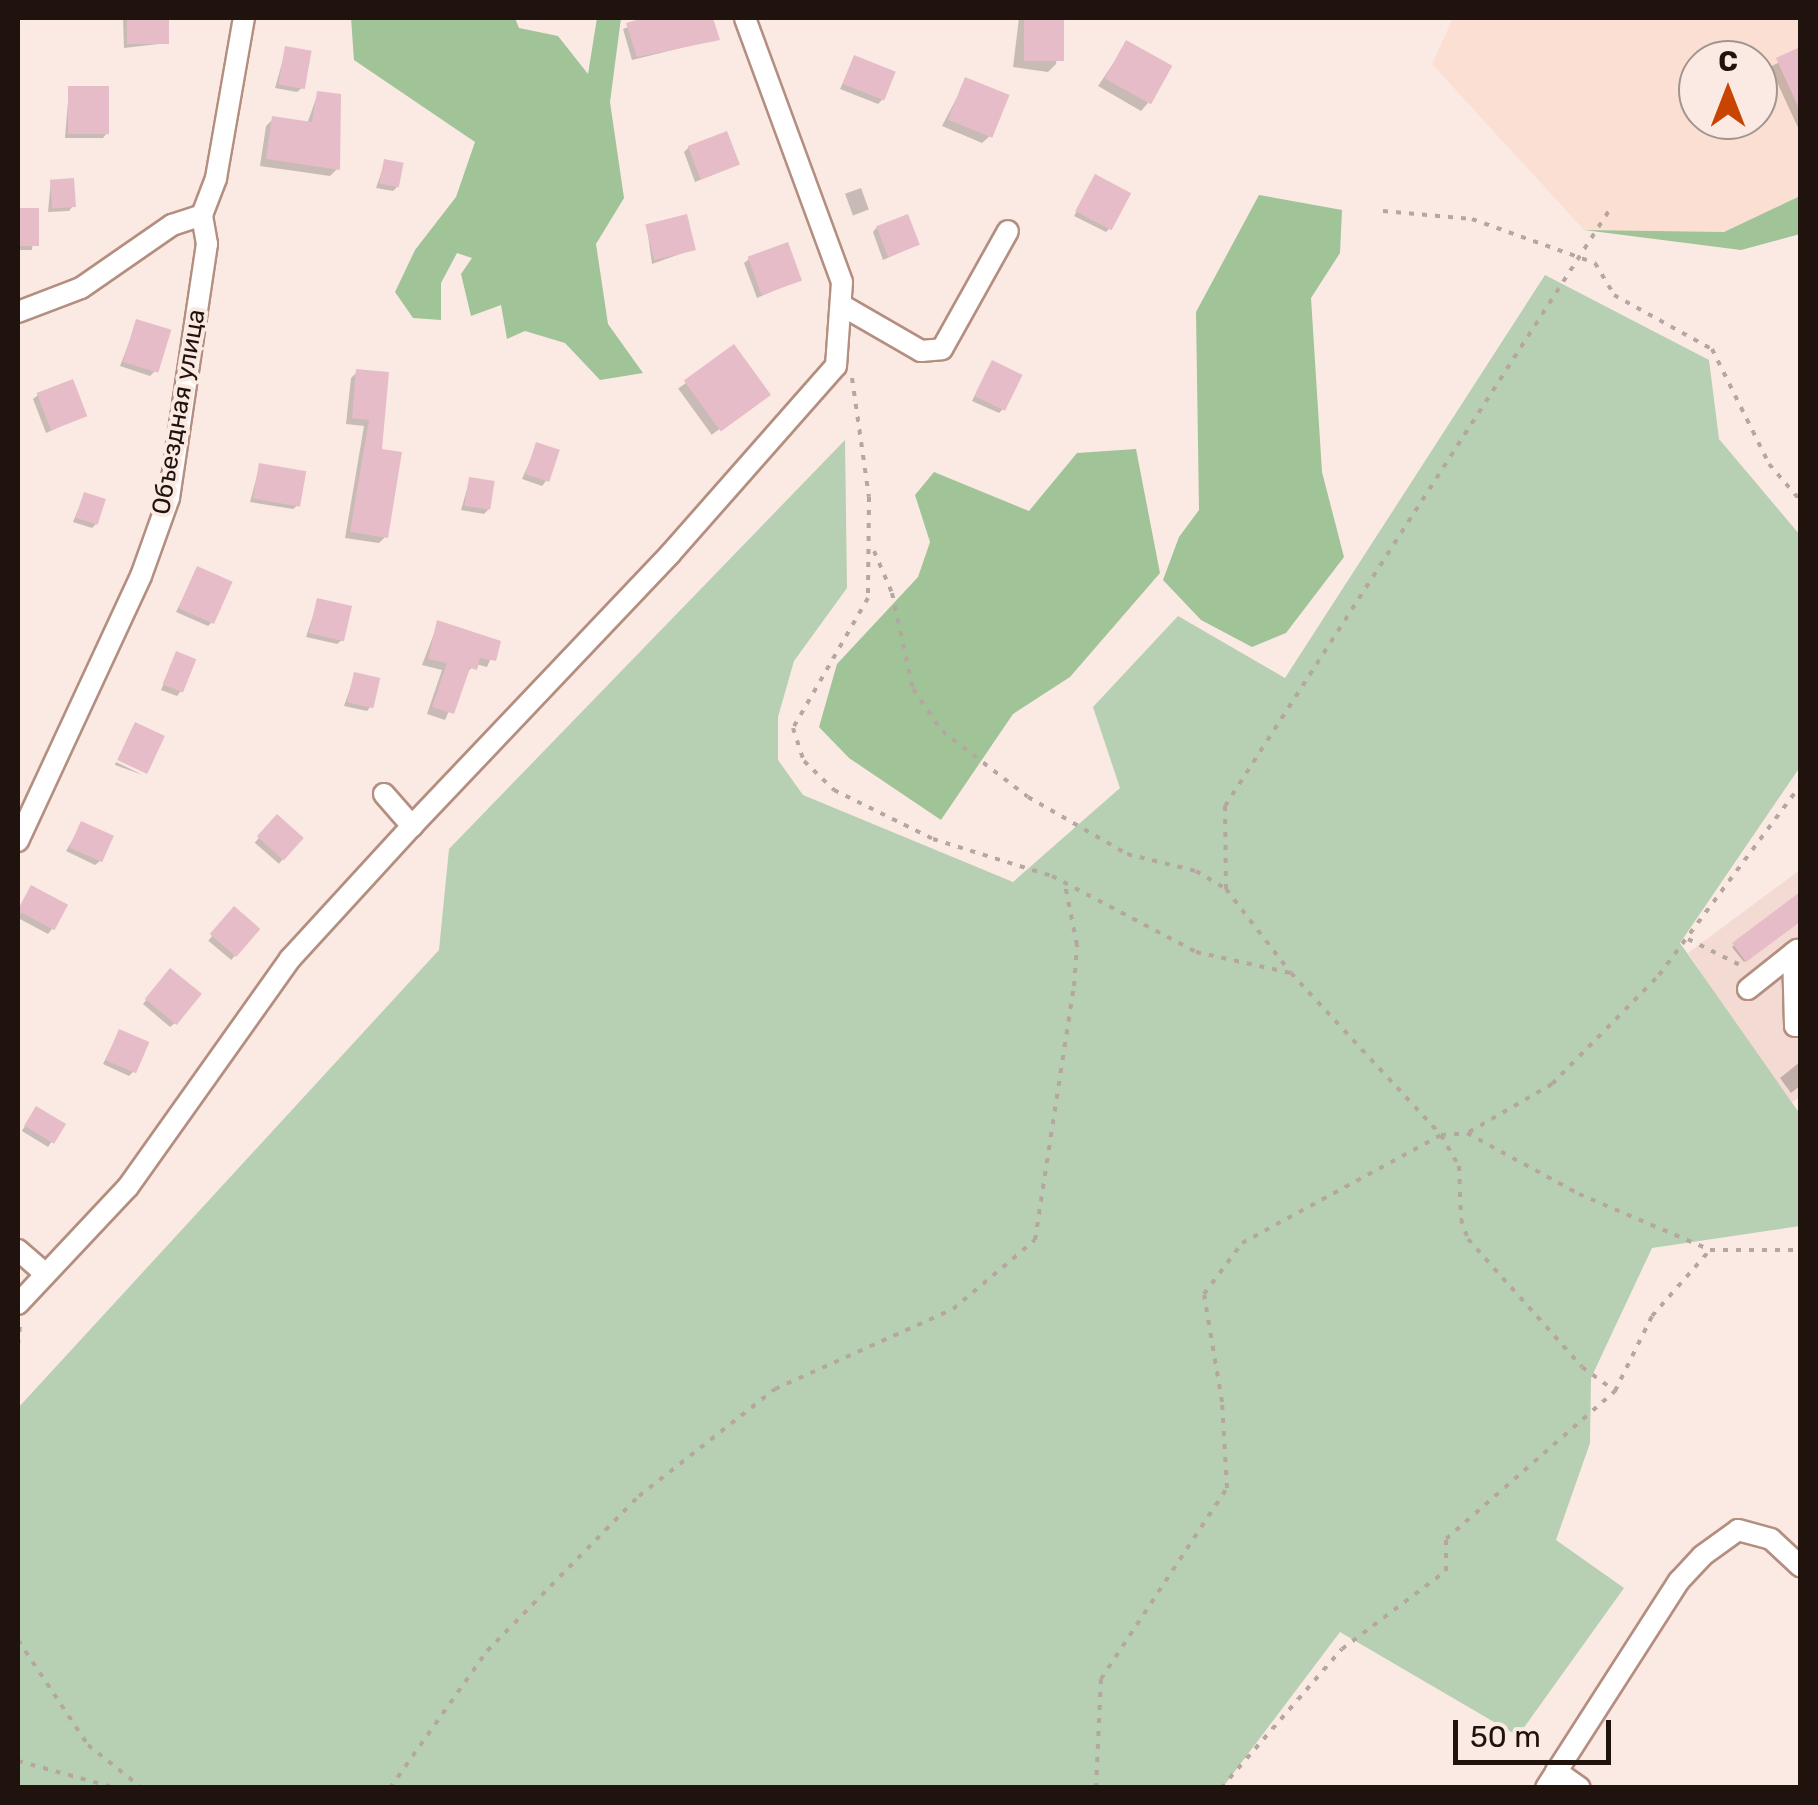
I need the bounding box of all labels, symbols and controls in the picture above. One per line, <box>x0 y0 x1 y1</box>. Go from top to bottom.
north arrow <box>1678 40 1778 140</box>
text: С <box>1718 45 1738 78</box>
street label: Объездная улица <box>146 307 212 517</box>
scale bar <box>1458 1700 1616 1762</box>
text: 50 m <box>1470 1719 1541 1755</box>

